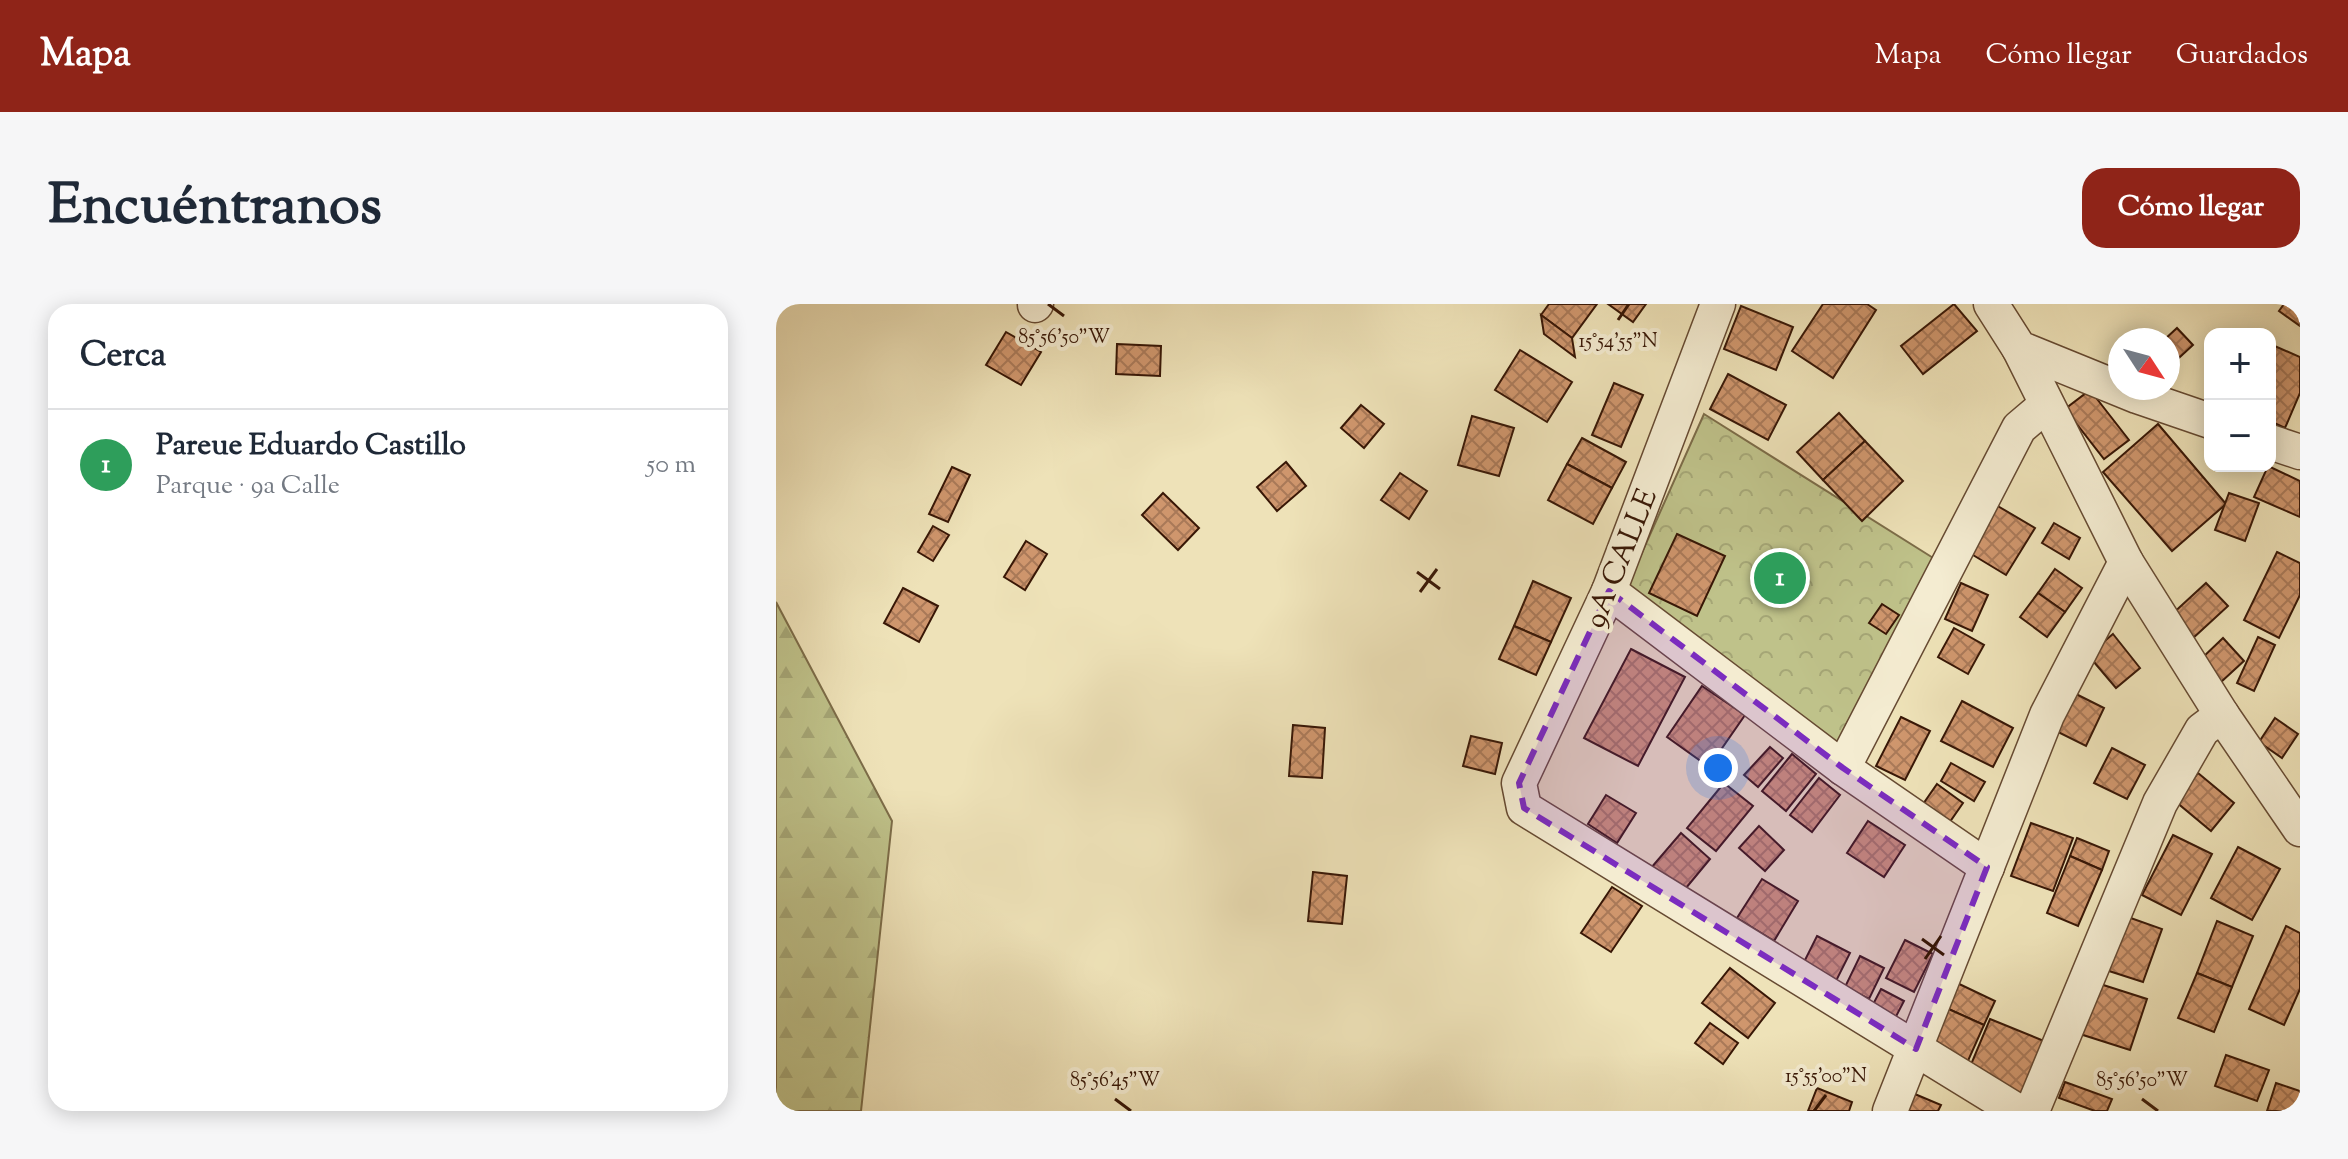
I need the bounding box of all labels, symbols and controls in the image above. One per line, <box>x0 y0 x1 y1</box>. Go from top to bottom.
text: Mapa <box>40 29 131 83</box>
text: Mapa <box>1875 36 1941 76</box>
text: Cómo llegar <box>1985 36 2132 76</box>
text: Guardados <box>2176 36 2308 76</box>
text: Encuéntranos <box>48 168 382 249</box>
button: Cómo llegar <box>2082 168 2300 248</box>
text: 85°56'50"W <box>1018 324 1110 353</box>
text: 15°54'55"N <box>1578 328 1658 357</box>
north arrow <box>2108 328 2180 400</box>
map controls <box>2204 328 2276 472</box>
button: + <box>2204 328 2276 400</box>
text: Cerca <box>80 332 166 381</box>
button: − <box>2204 400 2276 472</box>
text: Pareue Eduardo Castillo <box>156 425 466 468</box>
text: 1 <box>102 447 110 484</box>
text: 50 m <box>646 447 696 484</box>
text: Parque · 9a Calle <box>156 468 340 505</box>
street label: 9A CALLE <box>1575 483 1670 635</box>
pin: 1 <box>1754 548 1806 608</box>
your location <box>1698 748 1738 788</box>
text: 15°55'00"N <box>1785 1063 1867 1092</box>
text: 85°56'45"W <box>1070 1067 1160 1096</box>
text: 85°56'50"W <box>2096 1067 2188 1096</box>

